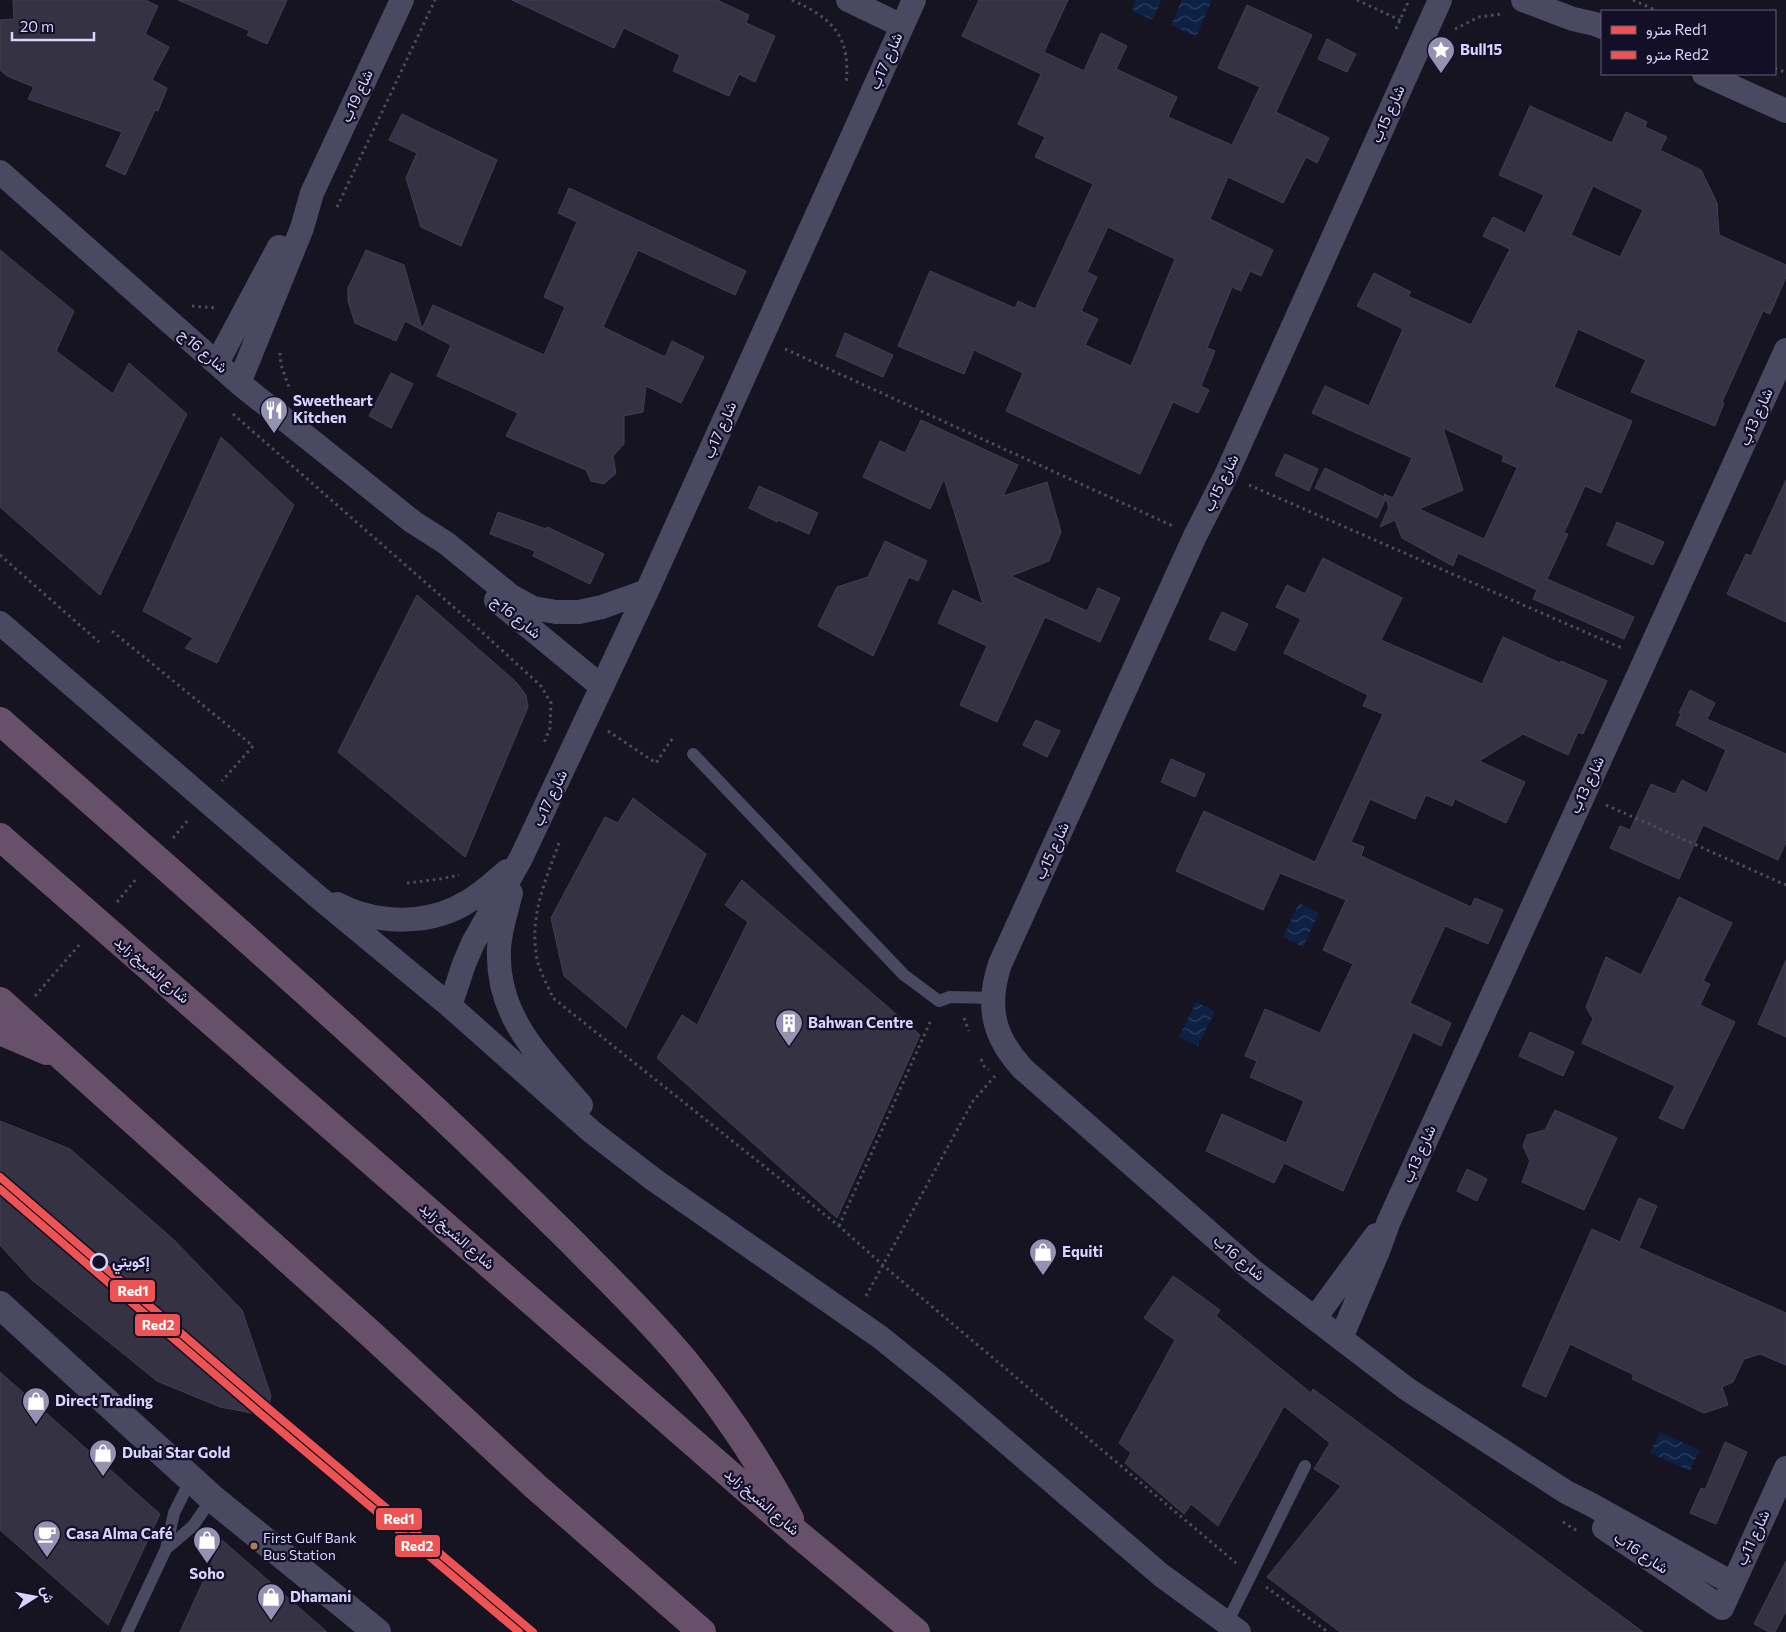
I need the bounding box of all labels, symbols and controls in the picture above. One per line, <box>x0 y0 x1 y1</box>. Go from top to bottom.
scale bar <box>12 10 95 42</box>
legend <box>1601 10 1776 75</box>
text: 20 m <box>20 17 54 35</box>
text: مترو Red1 <box>1646 20 1707 39</box>
street label: شارع 17ب <box>865 29 908 93</box>
place icon: Bull15 <box>1426 35 1456 74</box>
place label: Bull15 <box>1460 40 1502 58</box>
text: مترو Red2 <box>1646 45 1709 64</box>
street label: شاع 19ب <box>336 66 379 126</box>
street label: شارع 15ب <box>1366 82 1411 146</box>
street label: شارع 16ج <box>174 324 232 379</box>
street label: شارع 13ب <box>1734 385 1779 449</box>
place label: Sweetheart Kitchen <box>293 391 373 426</box>
restaurant icon: Sweetheart Kitchen <box>259 395 289 434</box>
street label: شارع 17ب <box>699 398 742 462</box>
street label: شارع 15ب <box>1199 451 1244 515</box>
street label: شارع 16ج <box>486 591 545 644</box>
street label: شارع 13ب <box>1565 753 1610 817</box>
street label: شارع 17ب <box>528 766 573 830</box>
street label: شارع 15ب <box>1030 819 1075 883</box>
street label: شارع الشيخ زايد <box>110 932 194 1009</box>
building icon: Bahwan Centre <box>774 1008 804 1047</box>
place label: Bahwan Centre <box>808 1013 913 1031</box>
street label: شارع 13ب <box>1397 1122 1442 1186</box>
street label: شارع الشيخ زايد <box>415 1198 499 1275</box>
street label: شارع 16ب <box>1208 1231 1269 1286</box>
shop icon: Equiti <box>1028 1237 1058 1276</box>
place label: Equiti <box>1062 1242 1103 1260</box>
place label: إكويتي <box>112 1252 150 1275</box>
marker: إكويتي <box>90 1253 108 1271</box>
line badge: Red1 <box>109 1279 156 1303</box>
text: Red1 <box>117 1282 149 1299</box>
line badge: Red2 <box>134 1313 181 1337</box>
text: Red2 <box>142 1316 174 1333</box>
shop icon: Direct Trading <box>21 1386 51 1425</box>
place label: Direct Trading <box>55 1391 153 1409</box>
shop icon: Dubai Star Gold <box>88 1438 118 1477</box>
place label: Dubai Star Gold <box>122 1443 230 1461</box>
street label: شارع الشيخ زايد <box>720 1464 804 1541</box>
line badge: Red1 <box>375 1507 423 1531</box>
street label: شارع 11ب <box>1731 1507 1776 1569</box>
text: Red1 <box>383 1510 415 1527</box>
cafe icon: Casa Alma Café <box>32 1519 62 1558</box>
place label: Casa Alma Café <box>66 1524 173 1542</box>
shop icon: Soho <box>192 1525 222 1564</box>
street label: شارع 16ب <box>1609 1527 1672 1579</box>
place label: First Gulf Bank Bus Station <box>263 1529 357 1563</box>
line badge: Red2 <box>394 1534 441 1558</box>
text: Red2 <box>401 1537 433 1554</box>
marker: First Gulf Bank Bus Station <box>249 1541 259 1551</box>
place label: Soho <box>189 1564 225 1582</box>
north arrow <box>10 1572 60 1622</box>
shop icon: Dhamani <box>256 1582 286 1621</box>
text: ش <box>37 1585 58 1605</box>
place label: Dhamani <box>290 1587 351 1605</box>

